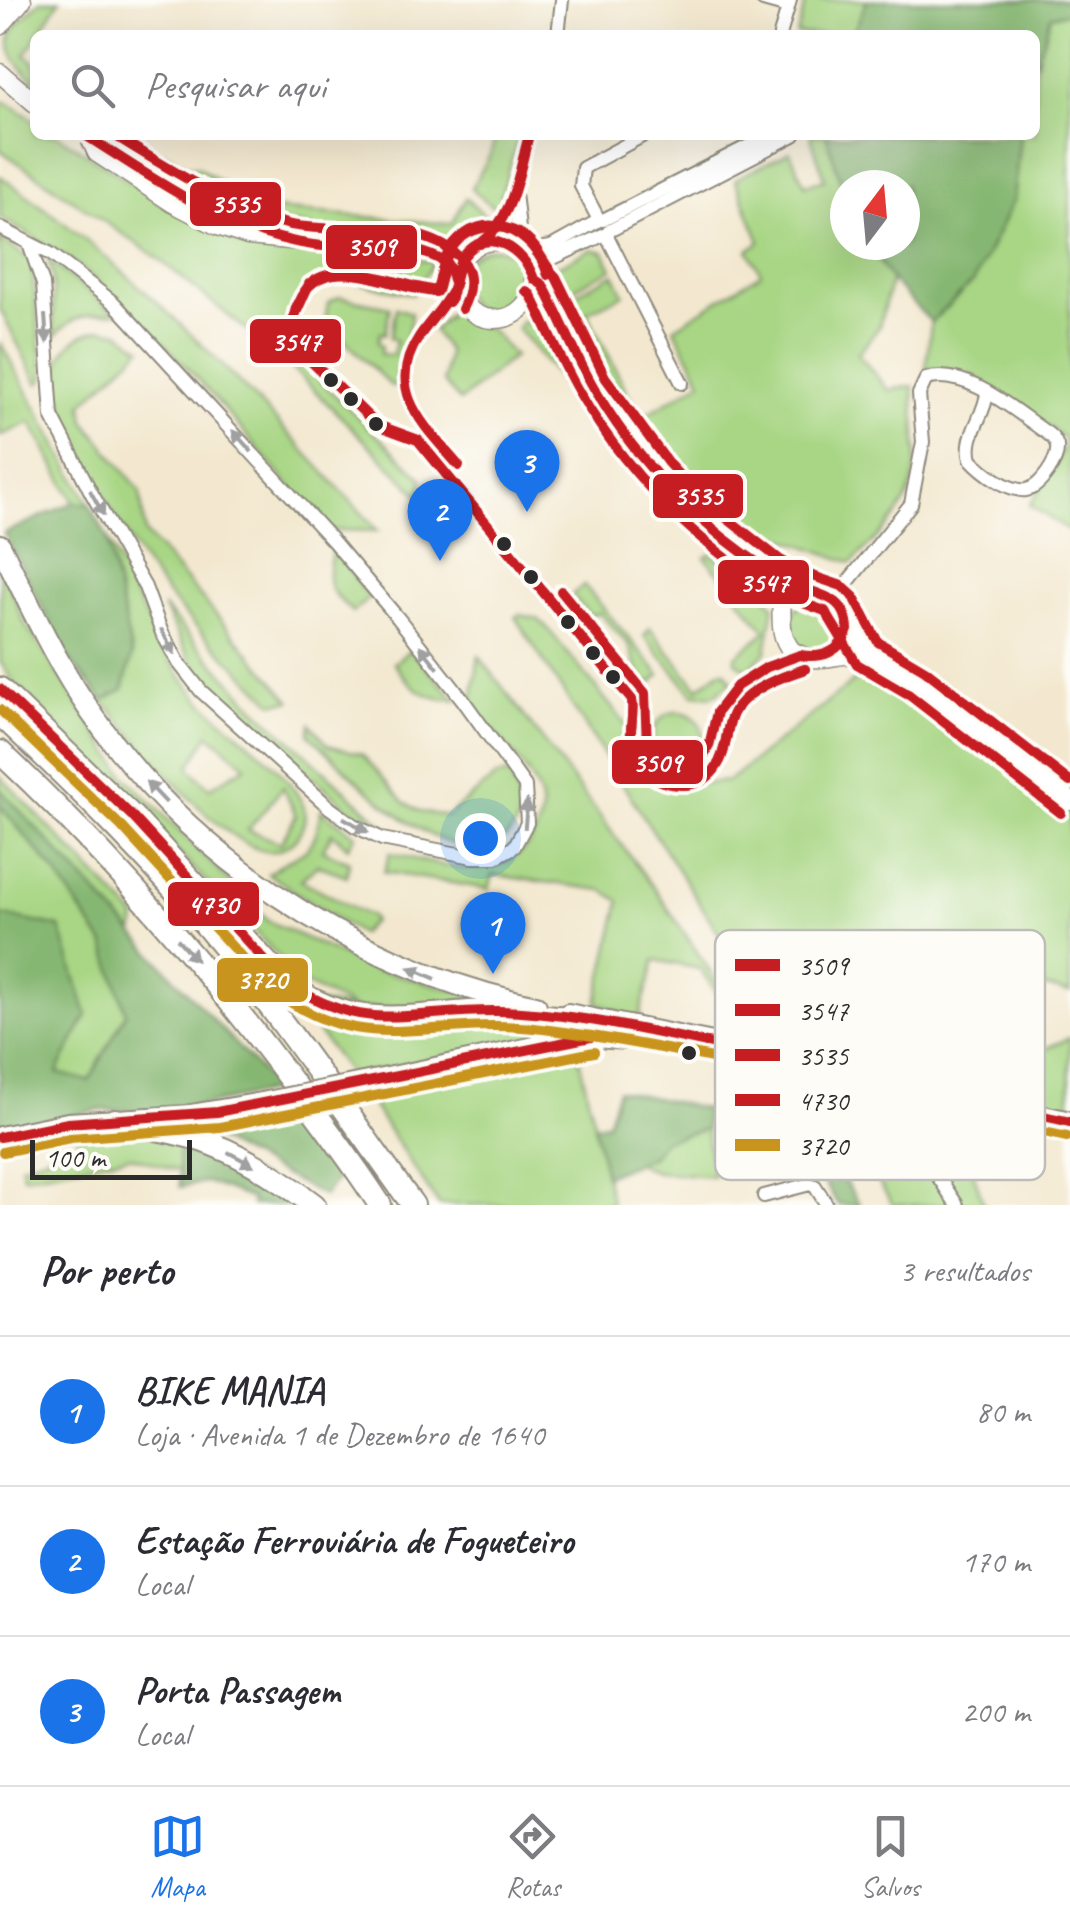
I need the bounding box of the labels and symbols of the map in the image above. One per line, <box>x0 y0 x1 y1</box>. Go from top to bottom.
north arrow <box>830 170 920 260</box>
line badge: 3535 <box>188 180 283 228</box>
text: 3535 <box>210 186 263 221</box>
line badge: 3509 <box>324 223 419 271</box>
text: 3509 <box>346 229 400 264</box>
one-way arrow <box>38 313 54 345</box>
line badge: 3547 <box>248 317 343 365</box>
text: 3547 <box>271 324 323 359</box>
unlabelled marker <box>321 370 341 390</box>
unlabelled marker <box>341 389 361 409</box>
unlabelled marker <box>366 414 386 434</box>
one-way arrow <box>231 429 253 454</box>
pin: 3 <box>494 430 560 512</box>
line badge: 3535 <box>651 472 745 520</box>
pin: 2 <box>408 478 472 561</box>
text: 3535 <box>673 478 726 513</box>
one-way arrow <box>88 488 105 517</box>
unlabelled marker <box>494 534 514 554</box>
line badge: 3547 <box>716 558 811 606</box>
text: 3547 <box>739 565 791 600</box>
unlabelled marker <box>521 567 541 587</box>
unlabelled marker <box>558 612 578 632</box>
one-way arrow <box>159 627 176 656</box>
unlabelled marker <box>583 643 603 663</box>
one-way arrow <box>419 644 440 670</box>
unlabelled marker <box>603 667 623 687</box>
line badge: 3509 <box>610 738 705 786</box>
text: 3509 <box>632 745 686 780</box>
one-way arrow <box>145 780 168 804</box>
one-way arrow <box>518 798 534 830</box>
your location <box>455 813 506 864</box>
one-way arrow <box>342 815 370 833</box>
line badge: 4730 <box>166 880 261 928</box>
text: 4730 <box>188 887 242 922</box>
pin: 1 <box>460 892 526 974</box>
legend <box>715 930 1045 1180</box>
one-way arrow <box>176 937 198 962</box>
text: 3509 <box>798 948 851 983</box>
line badge: 3720 <box>215 956 310 1004</box>
text: 3720 <box>237 962 291 997</box>
one-way arrow <box>407 965 437 981</box>
text: 3547 <box>798 993 850 1028</box>
text: 3535 <box>798 1038 850 1073</box>
unlabelled marker <box>679 1043 699 1063</box>
text: 4730 <box>798 1083 851 1118</box>
text: 3720 <box>798 1128 851 1163</box>
scale bar <box>30 1135 192 1180</box>
one-way arrow <box>226 1150 255 1167</box>

